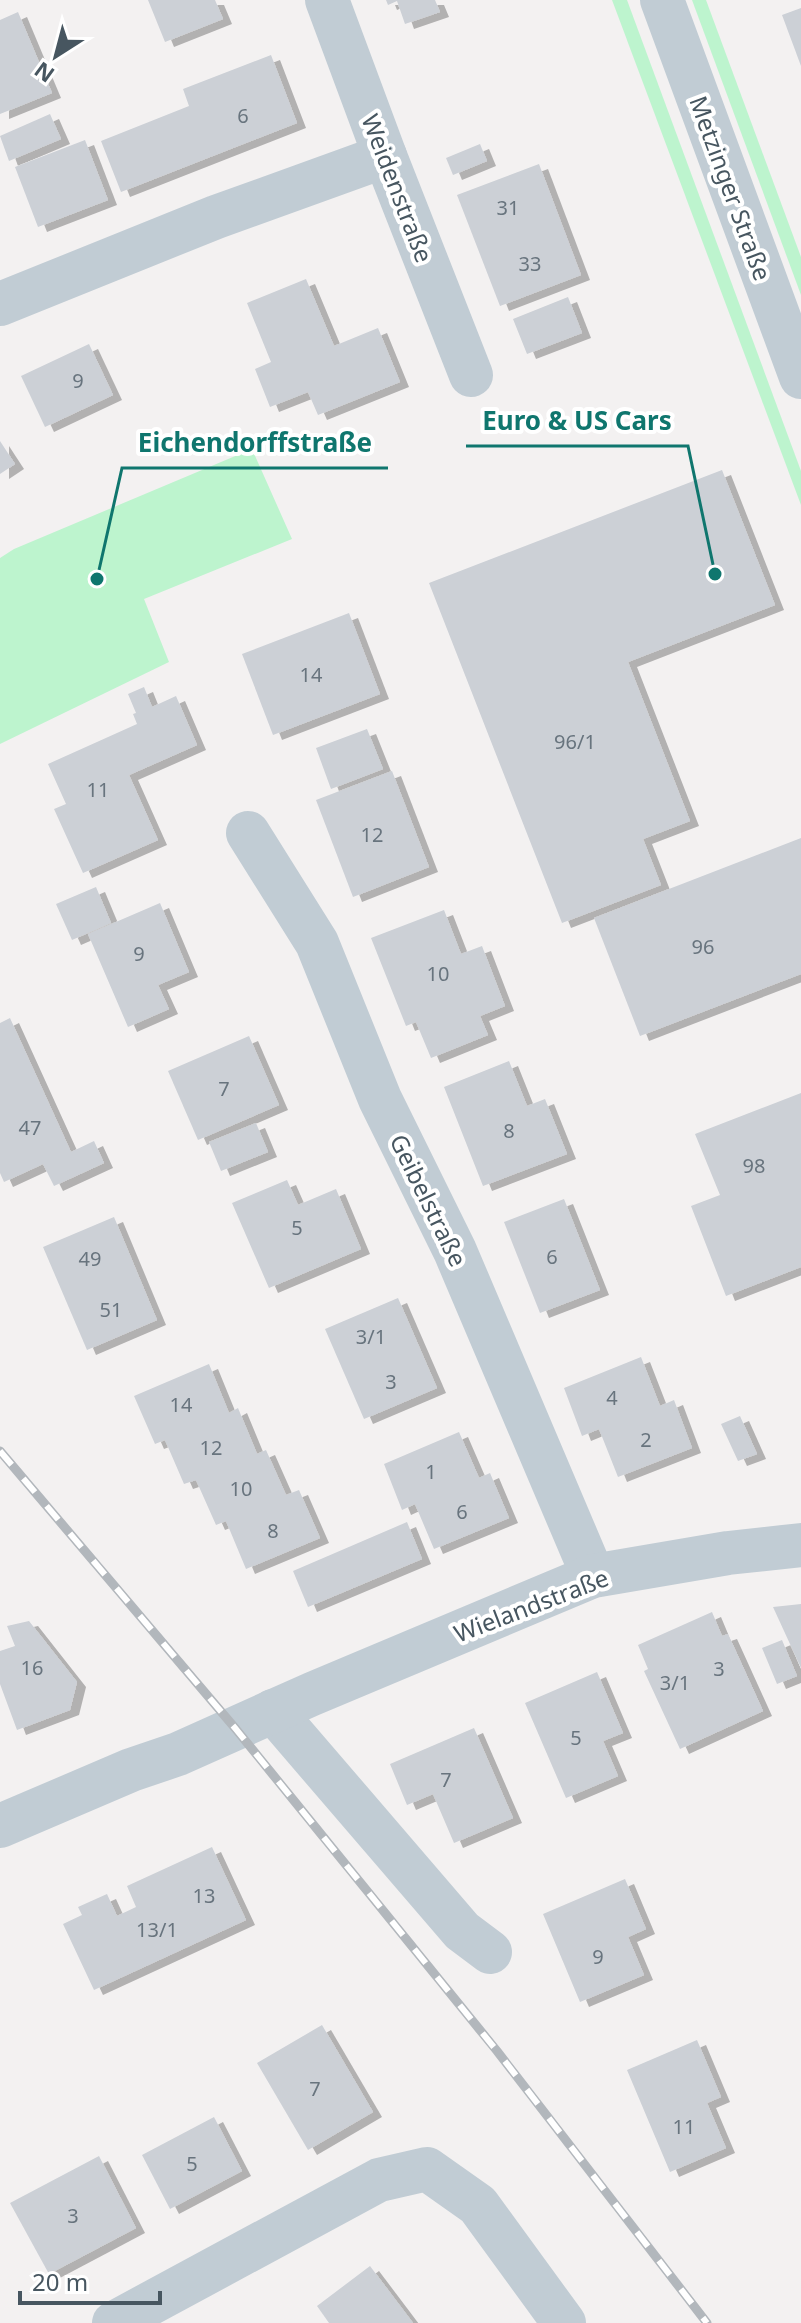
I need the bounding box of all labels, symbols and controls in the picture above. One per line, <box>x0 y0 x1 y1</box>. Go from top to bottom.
north arrow <box>16 16 96 96</box>
text: N <box>28 56 60 90</box>
street label: Metzinger Straße <box>682 91 780 285</box>
house number: 6 <box>237 102 249 129</box>
street label: Weidenstraße <box>355 109 441 267</box>
house number: 31 <box>497 194 519 221</box>
house number: 33 <box>519 250 541 277</box>
house number: 9 <box>72 367 84 394</box>
callout: Euro & US Cars <box>466 396 688 446</box>
text: Euro & US Cars <box>482 402 672 438</box>
callout: Eichendorffstraße <box>122 418 388 468</box>
text: Eichendorffstraße <box>138 424 372 460</box>
house number: 14 <box>300 661 323 688</box>
house number: 96/1 <box>554 728 596 755</box>
house number: 11 <box>87 776 109 803</box>
house number: 12 <box>361 821 383 848</box>
house number: 96 <box>692 933 714 960</box>
house number: 9 <box>133 940 145 967</box>
house number: 10 <box>427 960 449 987</box>
house number: 7 <box>218 1075 230 1102</box>
house number: 47 <box>19 1114 41 1141</box>
house number: 8 <box>503 1117 515 1144</box>
street label: Geibelstraße <box>383 1128 475 1272</box>
house number: 98 <box>743 1152 765 1179</box>
house number: 5 <box>291 1214 303 1241</box>
house number: 6 <box>546 1243 558 1270</box>
house number: 49 <box>79 1245 101 1272</box>
house number: 51 <box>100 1296 122 1323</box>
house number: 3/1 <box>356 1323 386 1350</box>
house number: 3 <box>385 1368 397 1395</box>
house number: 4 <box>606 1384 618 1411</box>
house number: 14 <box>170 1391 193 1418</box>
house number: 2 <box>640 1426 652 1453</box>
house number: 12 <box>200 1434 222 1461</box>
house number: 1 <box>425 1458 437 1485</box>
house number: 10 <box>230 1475 252 1502</box>
house number: 6 <box>456 1498 468 1525</box>
house number: 8 <box>267 1517 279 1544</box>
street label: Wielandstraße <box>449 1560 613 1650</box>
house number: 16 <box>21 1654 43 1681</box>
house number: 3 <box>713 1655 725 1682</box>
house number: 3/1 <box>660 1669 690 1696</box>
house number: 5 <box>570 1724 582 1751</box>
house number: 7 <box>440 1766 452 1793</box>
house number: 13 <box>193 1882 215 1909</box>
house number: 13/1 <box>136 1916 178 1943</box>
house number: 9 <box>592 1943 604 1970</box>
house number: 7 <box>309 2075 321 2102</box>
house number: 11 <box>673 2113 695 2140</box>
house number: 5 <box>186 2150 198 2177</box>
house number: 3 <box>67 2202 79 2229</box>
scale bar <box>20 2255 160 2305</box>
text: 20 m <box>32 2265 88 2298</box>

